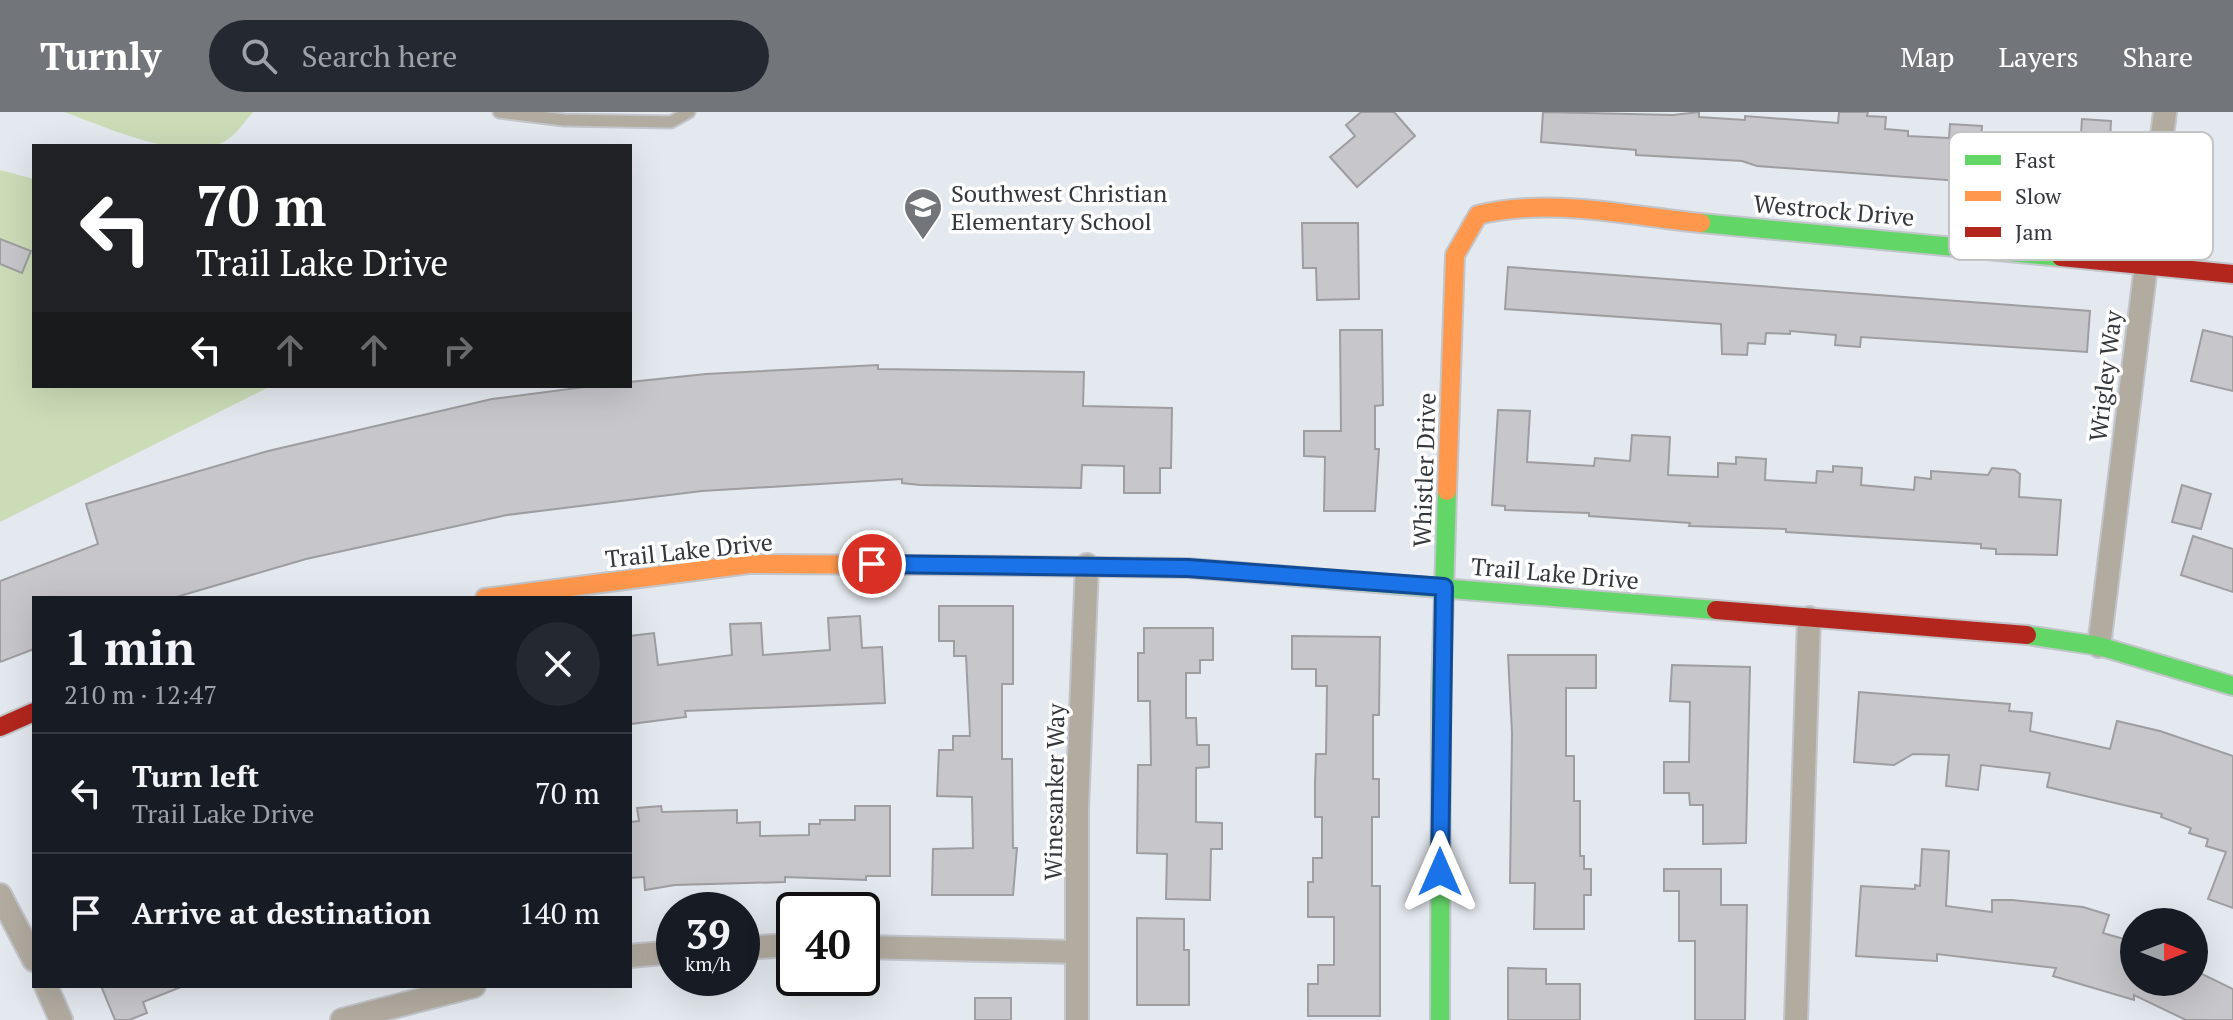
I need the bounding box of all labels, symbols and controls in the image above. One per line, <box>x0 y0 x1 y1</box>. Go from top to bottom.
search box <box>209 20 769 92</box>
text: Turnly <box>40 31 161 81</box>
icon: search <box>237 34 281 78</box>
text: Search here <box>301 36 457 76</box>
text: Map <box>1900 38 1954 75</box>
text: Layers <box>1998 38 2079 75</box>
text: Share <box>2123 38 2193 75</box>
legend <box>1949 132 2213 260</box>
text: Fast <box>2015 145 2056 174</box>
text: 70 m <box>196 168 326 242</box>
icon: left <box>64 176 168 280</box>
place label: Southwest Christian Elementary School <box>951 177 1167 237</box>
text: Slow <box>2015 181 2062 210</box>
school or university icon: Southwest Christian Elementary School <box>902 186 944 241</box>
street label: Westrock Drive <box>1752 187 1916 233</box>
text: Jam <box>2015 217 2053 246</box>
text: Trail Lake Drive <box>196 239 448 286</box>
street label: Wrigley Way <box>2081 308 2129 443</box>
icon: left <box>184 328 228 372</box>
icon: ahead <box>268 328 312 372</box>
icon: ahead <box>352 328 396 372</box>
icon: right <box>436 328 480 372</box>
street label: Whistler Drive <box>1405 392 1443 548</box>
street label: Trail Lake Drive <box>604 525 774 575</box>
pin <box>838 530 906 598</box>
icon: arrive <box>850 542 894 586</box>
street label: Trail Lake Drive <box>1470 550 1640 596</box>
text: 1 min <box>64 615 195 679</box>
button: close <box>516 622 600 706</box>
text: 210 m · 12:47 <box>64 677 217 711</box>
street label: Winesanker Way <box>1036 702 1072 881</box>
text: Turn left <box>132 756 259 796</box>
icon: left <box>64 771 108 815</box>
text: 70 m <box>535 773 600 813</box>
text: Trail Lake Drive <box>132 796 314 830</box>
position arrow <box>1398 830 1482 914</box>
icon: arrive <box>64 891 108 935</box>
speed limit sign: 40 <box>776 892 880 996</box>
text: Arrive at destination <box>132 893 431 933</box>
text: 140 m <box>519 893 600 933</box>
text: 39 <box>685 907 731 960</box>
north arrow <box>2120 908 2208 996</box>
map controls <box>2120 908 2208 996</box>
text: km/h <box>685 950 731 977</box>

